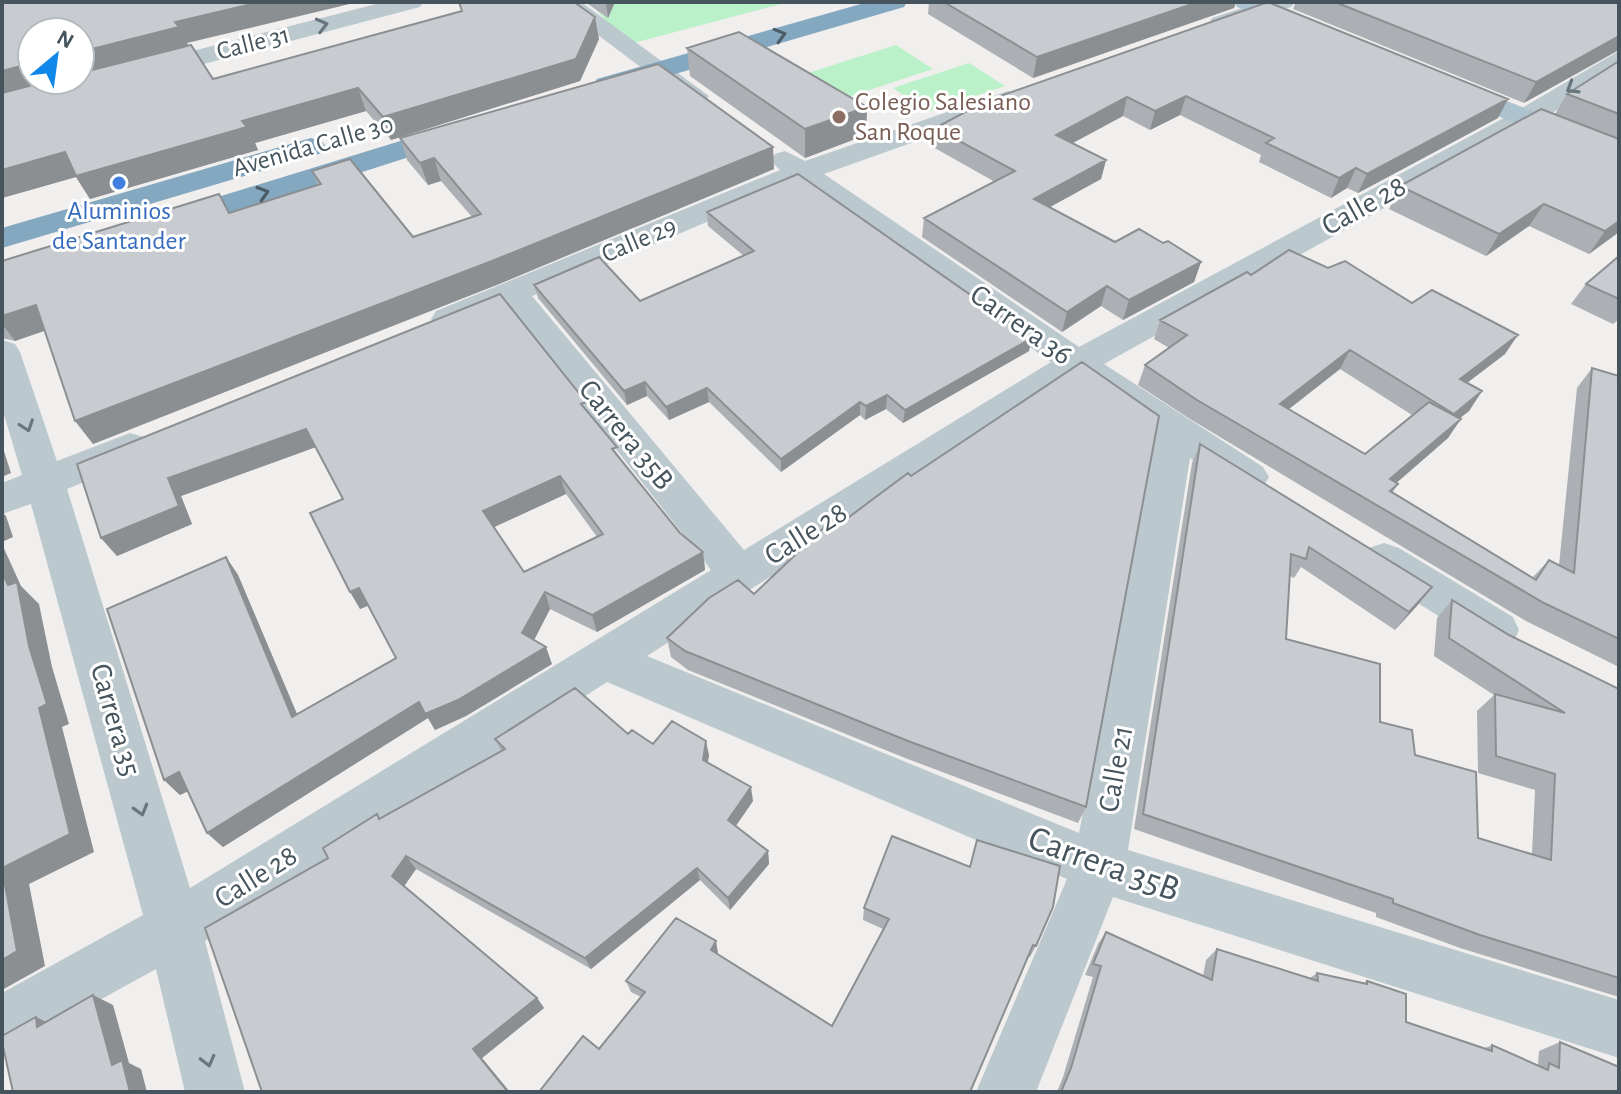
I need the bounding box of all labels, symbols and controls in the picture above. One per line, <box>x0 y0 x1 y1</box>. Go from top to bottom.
north arrow <box>16 16 96 96</box>
one-way arrow <box>314 18 328 35</box>
street label: Calle 31 <box>214 21 292 65</box>
text: N <box>53 26 77 53</box>
one-way arrow <box>772 28 786 44</box>
one-way arrow <box>1566 79 1581 94</box>
place label: Colegio Salesiano San Roque <box>855 89 1031 145</box>
marker: Colegio Salesiano San Roque <box>830 108 848 126</box>
street label: Avenida Calle 30 <box>230 111 396 181</box>
street label: Calle 28 <box>1317 171 1411 241</box>
marker: Aluminios de Santander <box>110 174 128 192</box>
one-way arrow <box>256 186 270 202</box>
place label: Aluminios de Santander <box>52 198 187 254</box>
street label: Calle 29 <box>598 213 680 267</box>
street label: Carrera 36 <box>964 279 1078 371</box>
street label: Carrera 35B <box>573 374 679 496</box>
one-way arrow <box>17 419 33 433</box>
street label: Calle 28 <box>759 497 853 571</box>
street label: Carrera 35 <box>85 660 145 780</box>
street label: Calle 21 <box>1094 724 1138 814</box>
one-way arrow <box>132 802 148 816</box>
street label: Carrera 35B <box>1024 820 1184 908</box>
street label: Calle 28 <box>209 840 303 914</box>
one-way arrow <box>198 1053 215 1067</box>

